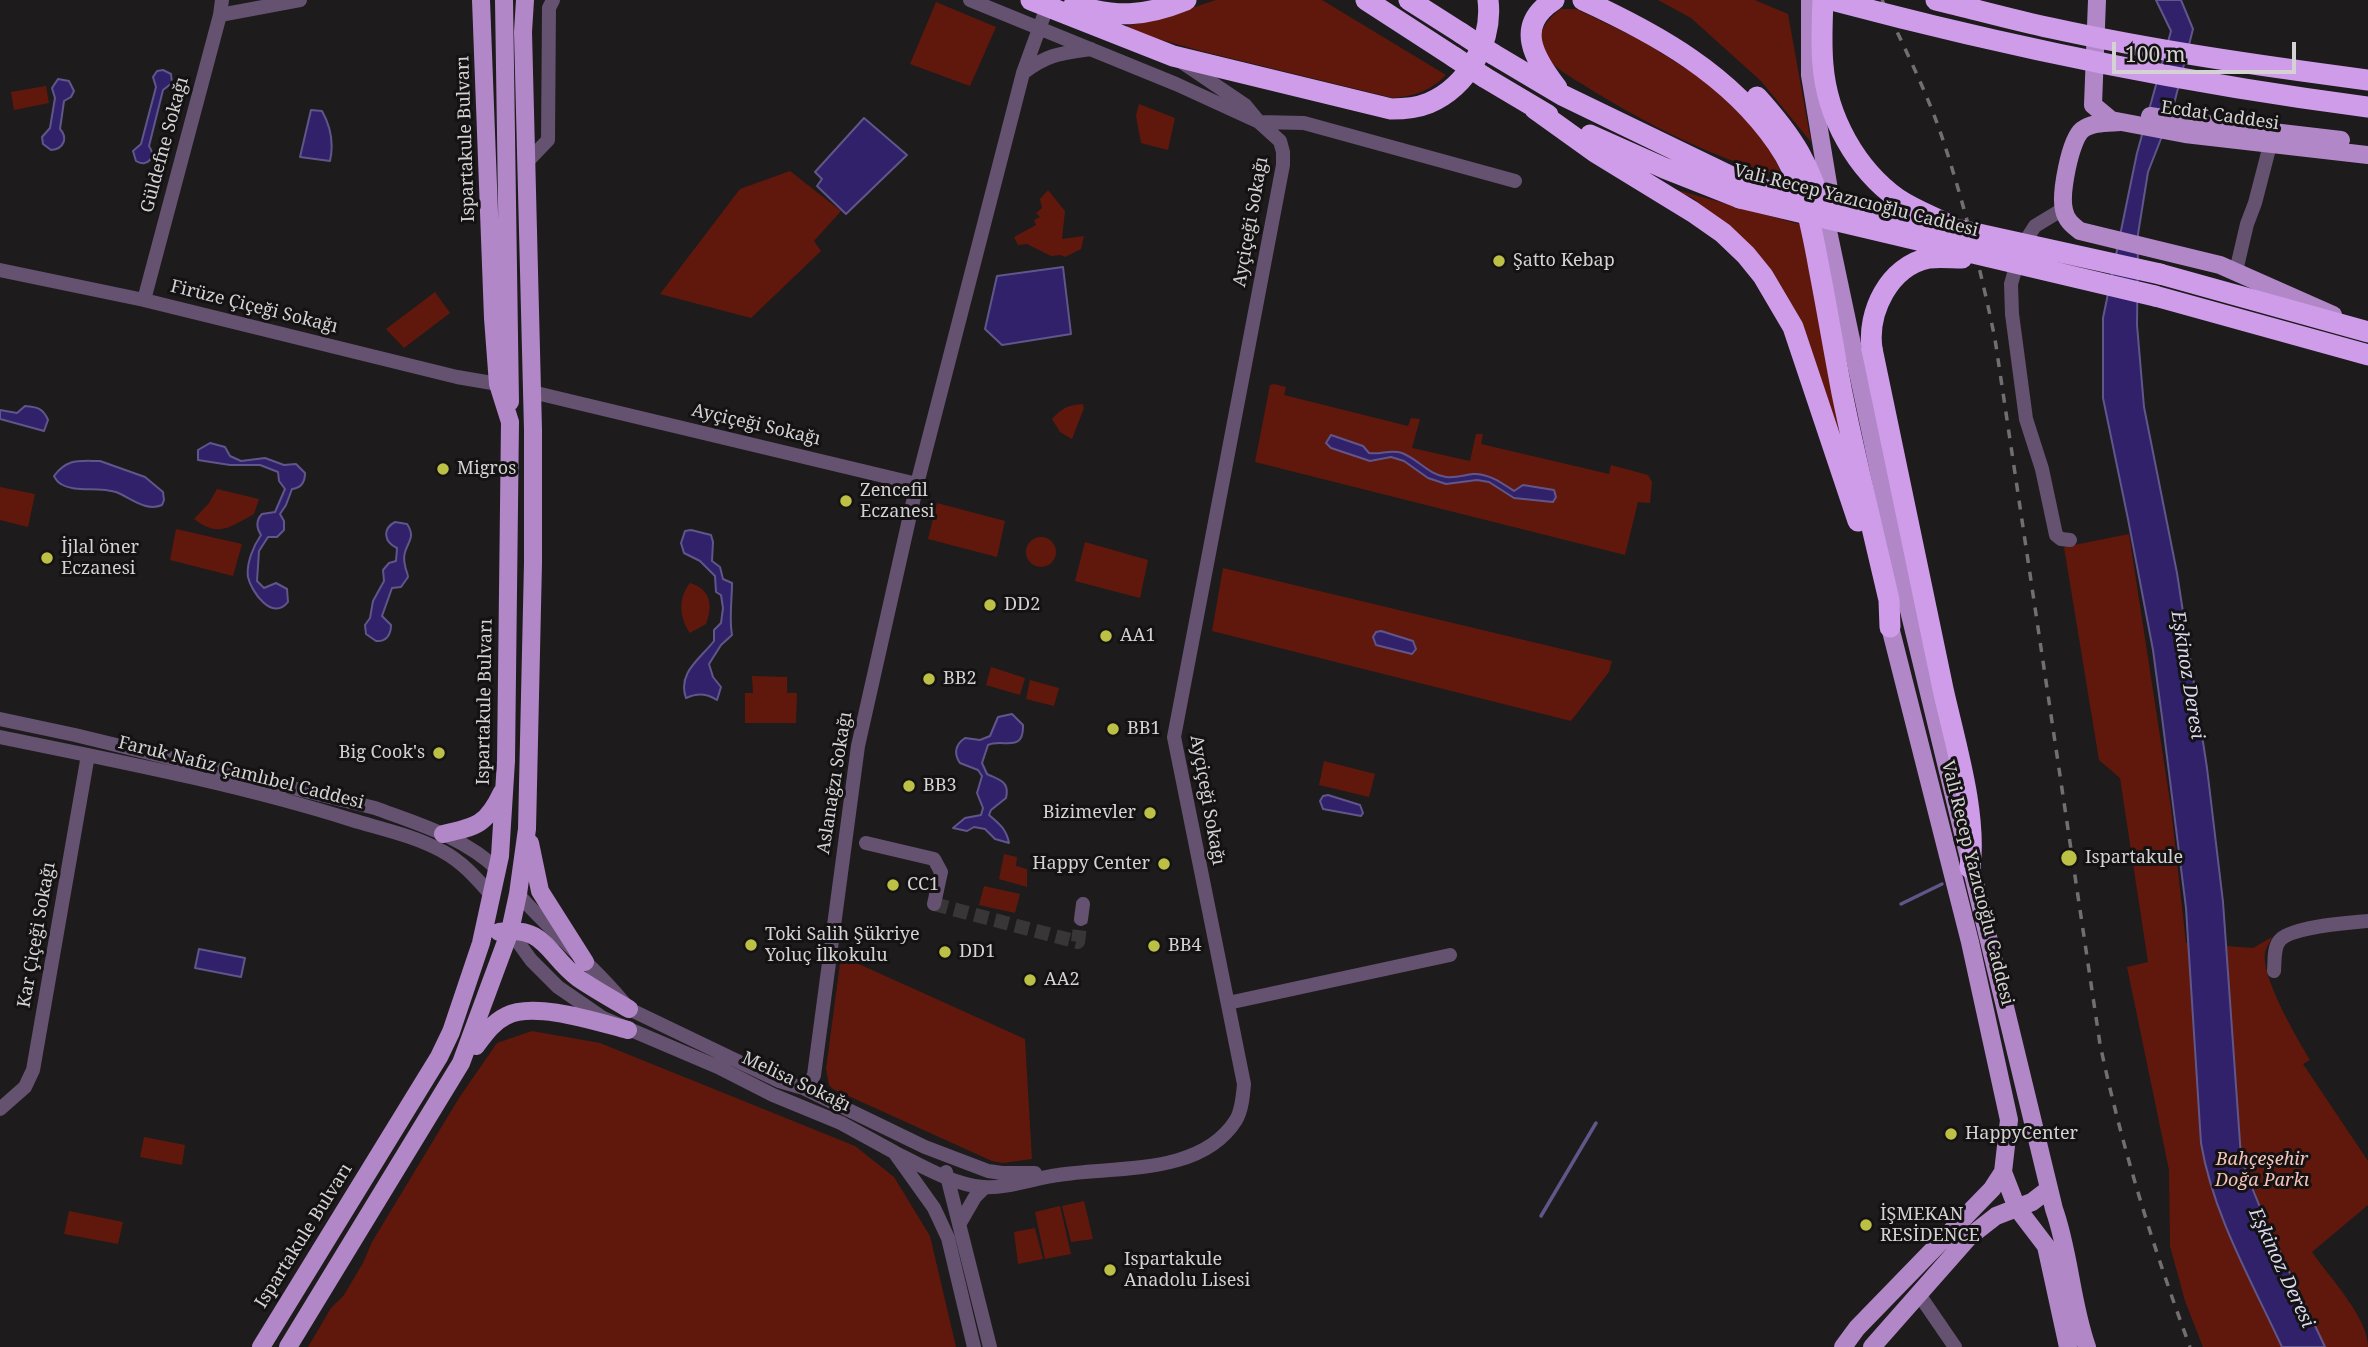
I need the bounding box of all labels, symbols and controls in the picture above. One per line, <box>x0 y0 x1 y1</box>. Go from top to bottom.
scale bar <box>2116 28 2300 72</box>
text: 100 m <box>2125 40 2186 68</box>
street label: Ispartakule Bulvarı <box>452 56 480 222</box>
street label: Güldefne Sokağı <box>137 75 193 215</box>
street label: Ecdat Caddesi <box>2160 97 2280 135</box>
street label: Ayçiçeği Sokağı <box>1229 155 1273 289</box>
street label: Vali Recep Yazıcıoğlu Caddesi <box>1731 160 1981 242</box>
place label: Şatto Kebap <box>1513 250 1615 272</box>
marker: Şatto Kebap <box>1491 253 1507 269</box>
street label: Firüze Çiçeği Sokağı <box>168 276 340 338</box>
street label: Ayçiçeği Sokağı <box>690 400 822 450</box>
place label: Migros <box>457 458 516 480</box>
marker: Migros <box>435 461 451 477</box>
place label: Zencefil Eczanesi <box>860 480 935 522</box>
marker: Zencefil Eczanesi <box>838 493 854 509</box>
place label: İjlal öner Eczanesi <box>61 537 139 580</box>
marker: İjlal öner Eczanesi <box>39 550 55 566</box>
place label: DD2 <box>1004 594 1040 616</box>
marker: DD2 <box>982 597 998 613</box>
water label: Eşkinoz Deresi <box>2166 609 2208 741</box>
street label: Ispartakule Bulvarı <box>473 619 497 785</box>
place label: AA1 <box>1120 625 1155 647</box>
marker: AA1 <box>1098 628 1114 644</box>
place label: BB2 <box>943 668 977 690</box>
marker: BB2 <box>921 671 937 687</box>
street label: Aslanağzı Sokağı <box>813 710 857 856</box>
place label: BB1 <box>1127 718 1161 740</box>
marker: BB1 <box>1105 721 1121 737</box>
street label: Faruk Nafız Çamlıbel Caddesi <box>116 732 366 814</box>
street label: Ayçiçeği Sokağı <box>1185 733 1229 867</box>
place label: Big Cook's <box>339 742 425 764</box>
marker: Big Cook's <box>431 745 447 761</box>
street label: Vali Recep Yazıcıoğlu Caddesi <box>1936 758 2018 1008</box>
place label: BB3 <box>923 775 957 797</box>
marker: BB3 <box>901 778 917 794</box>
place label: Bizimevler <box>1043 802 1136 824</box>
marker: Bizimevler <box>1142 805 1158 821</box>
place label: Ispartakule <box>2085 847 2183 869</box>
marker: Ispartakule <box>2059 848 2079 868</box>
place label: Happy Center <box>1032 853 1150 875</box>
marker: Happy Center <box>1156 856 1172 872</box>
street label: Kar Çiçeği Sokağı <box>14 860 60 1010</box>
place label: CC1 <box>907 874 939 896</box>
marker: CC1 <box>885 877 901 893</box>
place label: Toki Salih Şükriye Yoluç İlkokulu <box>765 924 920 967</box>
place label: BB4 <box>1168 935 1202 957</box>
marker: Toki Salih Şükriye Yoluç İlkokulu <box>743 937 759 953</box>
marker: BB4 <box>1146 938 1162 954</box>
place label: DD1 <box>959 941 995 963</box>
marker: DD1 <box>937 944 953 960</box>
place label: AA2 <box>1044 969 1079 991</box>
marker: AA2 <box>1022 972 1038 988</box>
street label: Melisa Sokağı <box>738 1047 854 1117</box>
place label: HappyCenter <box>1965 1123 2078 1145</box>
marker: HappyCenter <box>1943 1126 1959 1142</box>
park label: Bahçeşehir Doğa Parkı <box>2215 1149 2309 1192</box>
street label: Ispartakule Bulvarı <box>251 1160 357 1312</box>
place label: İŞMEKAN RESİDENCE <box>1880 1204 1980 1246</box>
water label: Eşkinoz Deresi <box>2243 1204 2319 1332</box>
marker: İŞMEKAN RESİDENCE <box>1858 1217 1874 1233</box>
place label: Ispartakule Anadolu Lisesi <box>1124 1249 1250 1292</box>
marker: Ispartakule Anadolu Lisesi <box>1102 1262 1118 1278</box>

